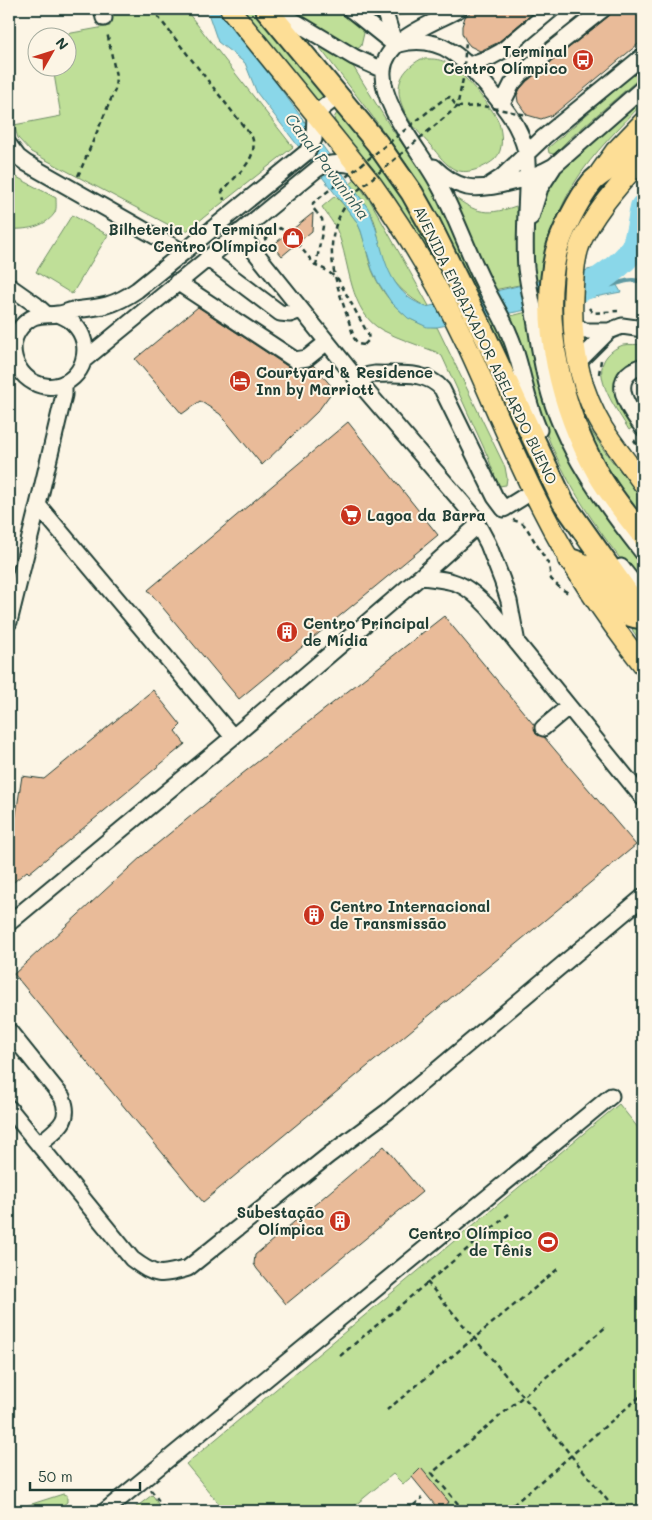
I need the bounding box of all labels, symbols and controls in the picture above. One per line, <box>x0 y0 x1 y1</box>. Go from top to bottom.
north arrow <box>28 28 78 78</box>
text: N <box>52 33 73 54</box>
place label: Terminal Centro Olímpico <box>443 41 567 78</box>
bus stop icon: Terminal Centro Olímpico <box>571 48 595 72</box>
water label: Canal Pavuninha <box>281 109 375 223</box>
street label: AVENIDA EMBAIXADOR ABELARDO BUENO <box>410 203 562 488</box>
place label: Bilheteria do Terminal Centro Olímpico <box>109 219 277 256</box>
shop icon: Bilheteria do Terminal Centro Olímpico <box>281 226 305 250</box>
place label: Courtyard & Residence Inn by Marriott <box>256 362 433 399</box>
hotel icon: Courtyard & Residence Inn by Marriott <box>228 369 252 393</box>
supermarket icon: Lagoa da Barra <box>339 503 363 527</box>
place label: Lagoa da Barra <box>367 505 486 525</box>
place label: Centro Principal de Mídia <box>303 613 429 650</box>
building icon: Centro Principal de Mídia <box>275 620 299 644</box>
place label: Centro Internacional de Transmissão <box>330 896 490 933</box>
building icon: Centro Internacional de Transmissão <box>302 903 326 927</box>
place label: Subestação Olímpica <box>237 1202 324 1239</box>
building icon: Subestação Olímpica <box>328 1209 352 1233</box>
place label: Centro Olímpico de Tênis <box>408 1223 532 1260</box>
sports icon: Centro Olímpico de Tênis <box>536 1230 560 1254</box>
scale bar <box>30 1460 140 1492</box>
text: 50 m <box>38 1466 73 1486</box>

